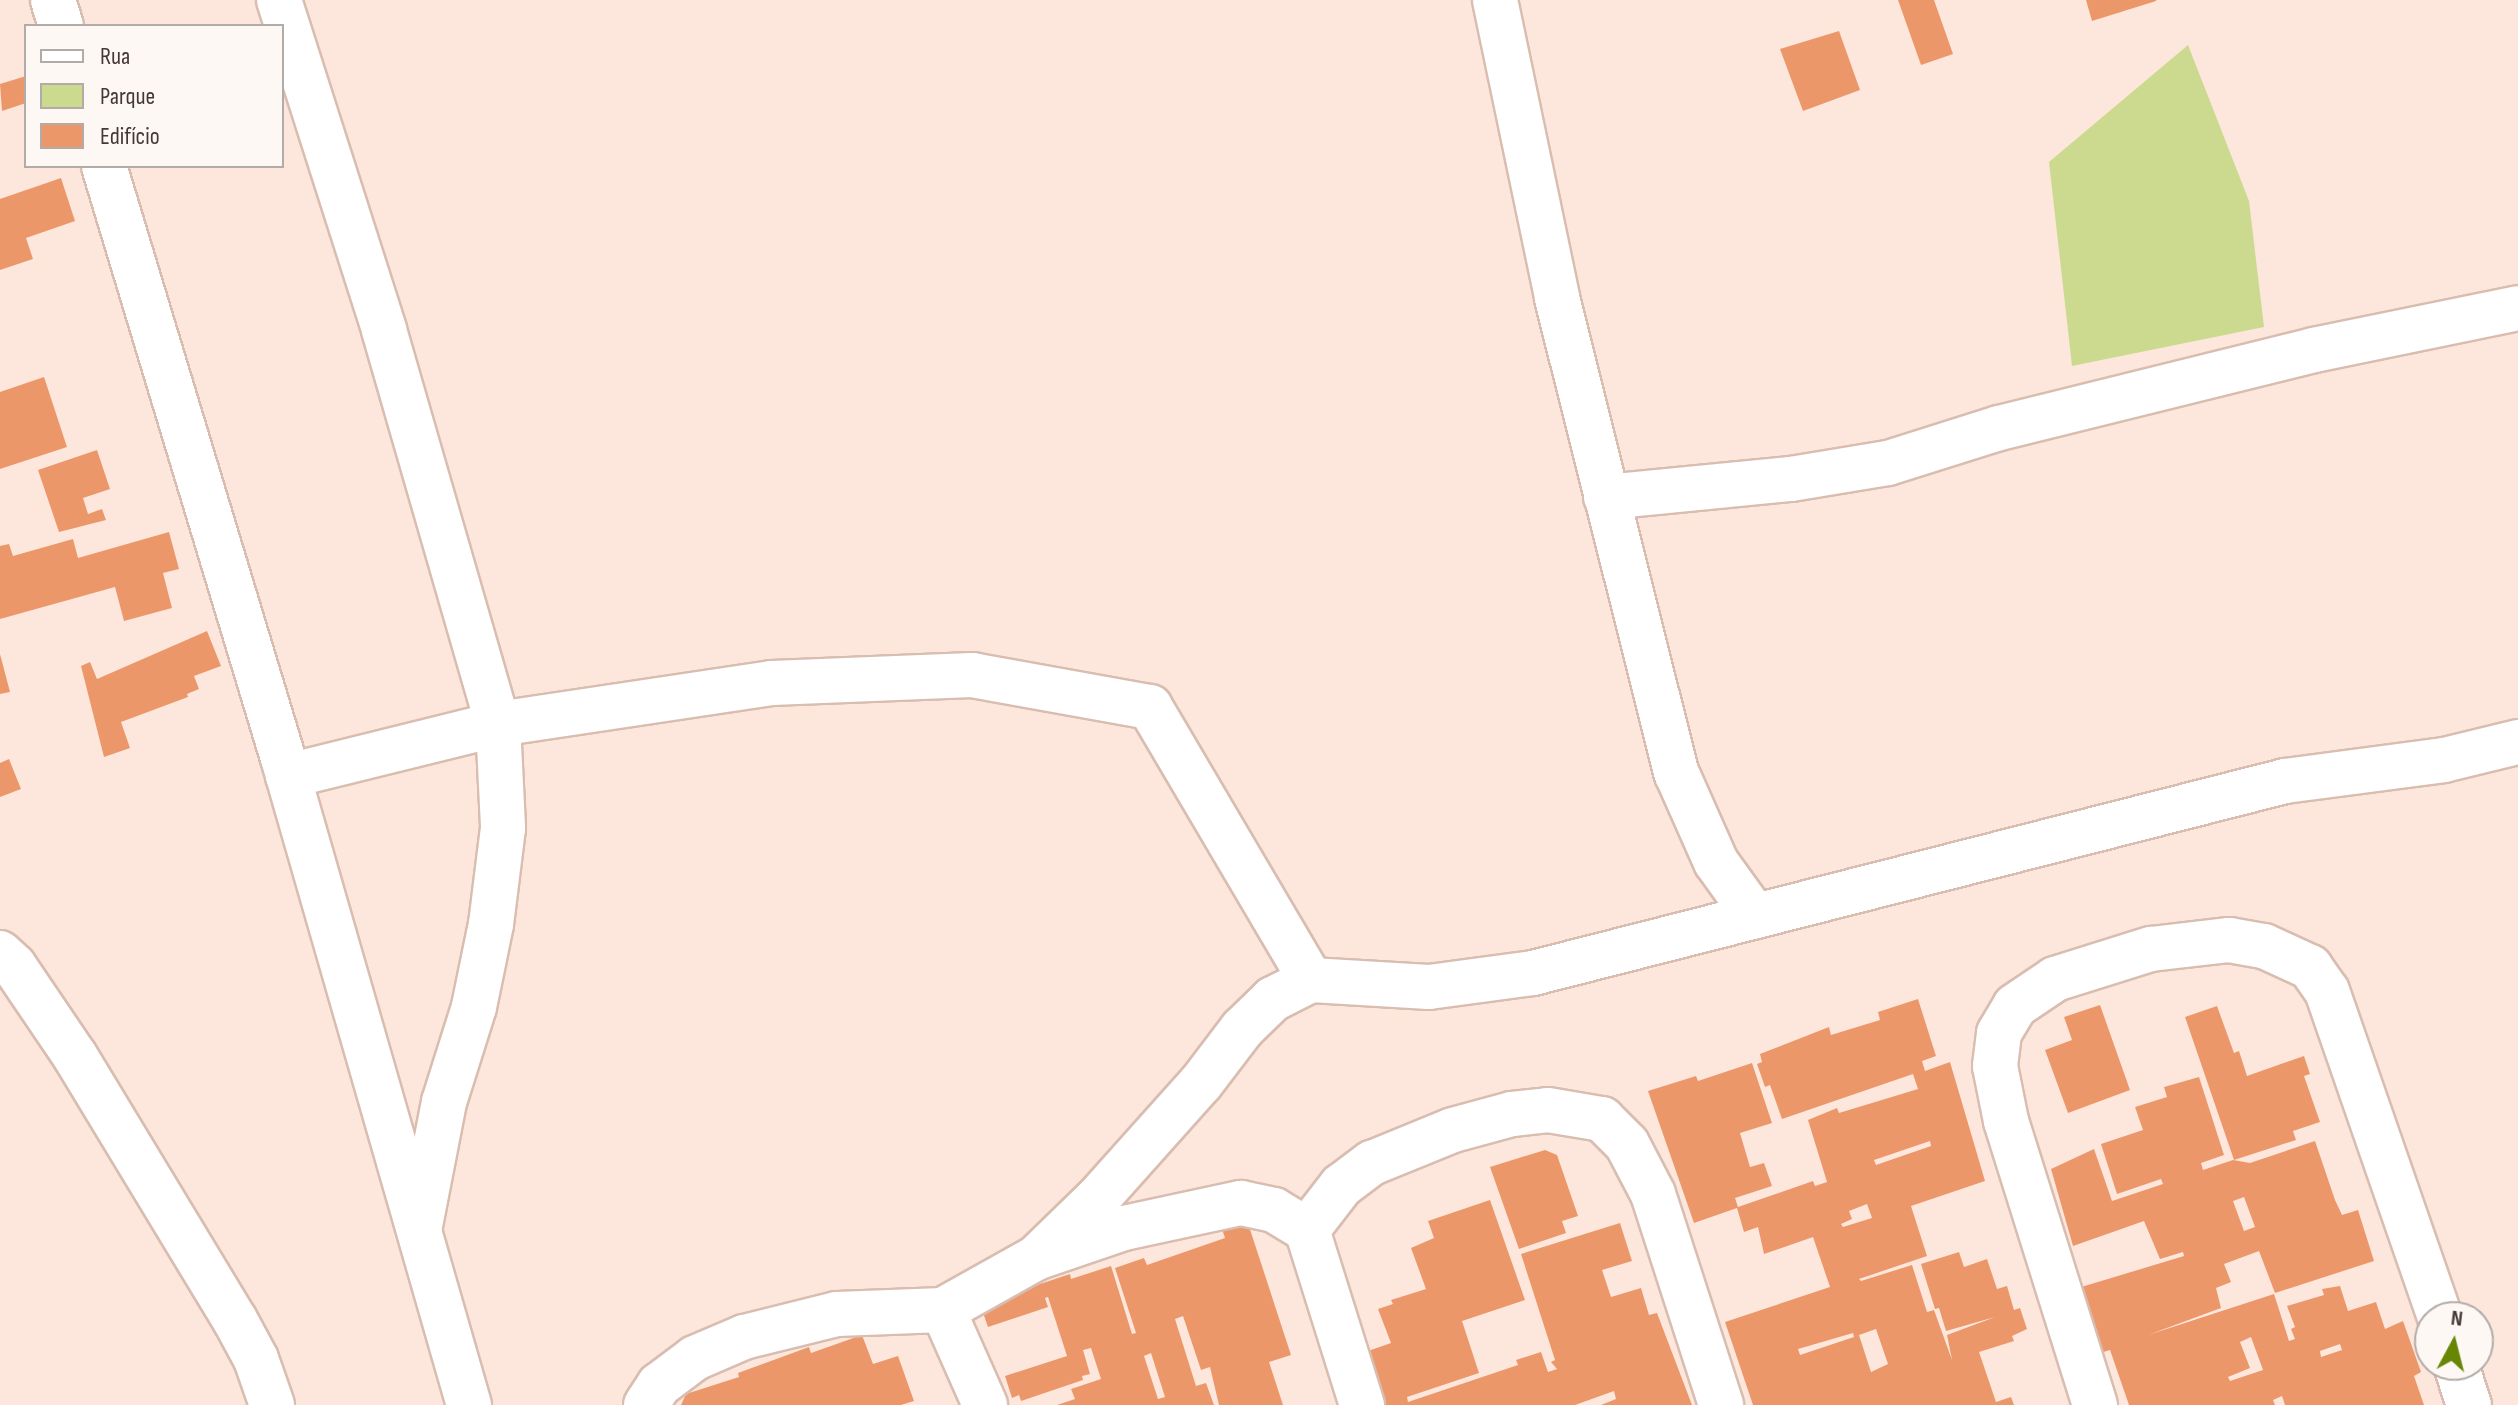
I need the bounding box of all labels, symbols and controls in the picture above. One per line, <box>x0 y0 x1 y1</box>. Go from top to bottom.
legend <box>24 24 284 168</box>
text: Rua <box>100 42 130 71</box>
text: Parque <box>100 82 155 111</box>
text: Edifício <box>100 122 160 151</box>
north arrow <box>2414 1301 2494 1381</box>
text: N <box>2449 1305 2464 1333</box>

